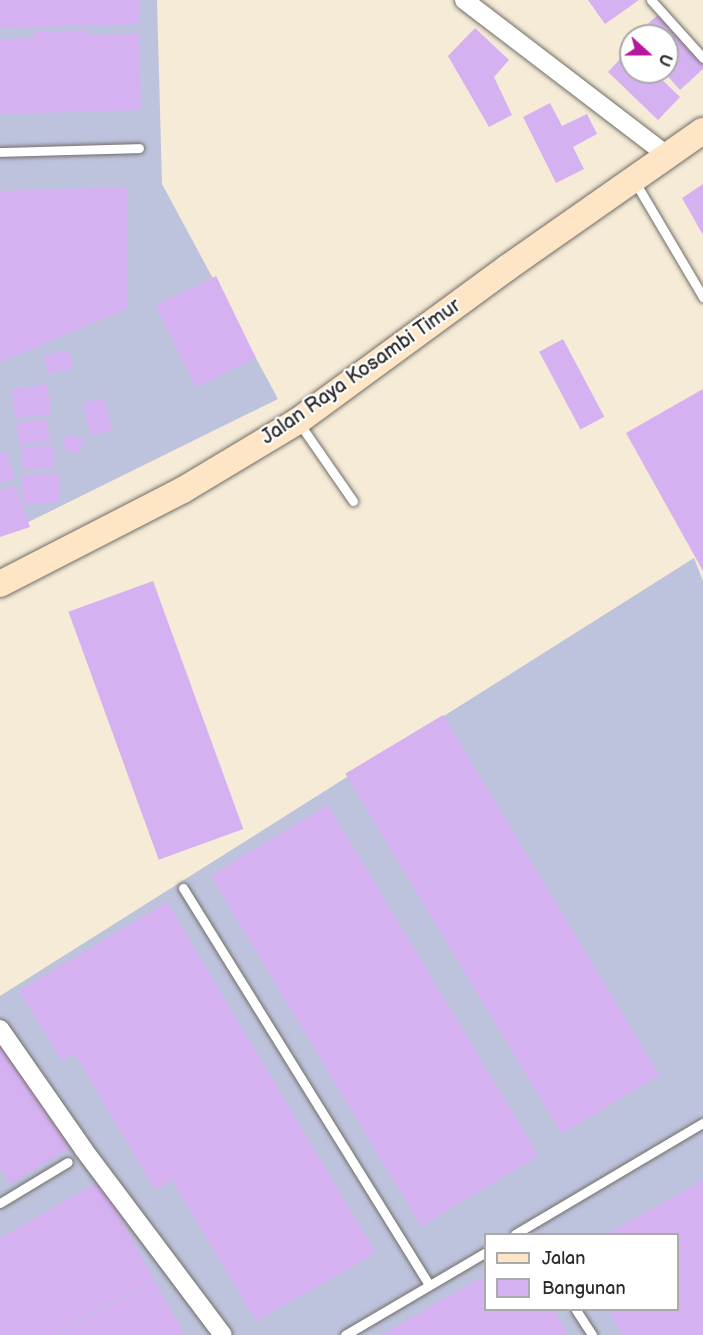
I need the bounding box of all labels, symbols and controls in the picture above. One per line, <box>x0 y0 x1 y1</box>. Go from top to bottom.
north arrow <box>619 24 679 84</box>
text: U <box>653 51 675 69</box>
street label: Jalan Raya Kosambi Timur <box>256 294 466 450</box>
legend <box>484 1233 679 1311</box>
text: Jalan <box>542 1248 585 1269</box>
text: Bangunan <box>542 1278 626 1299</box>

